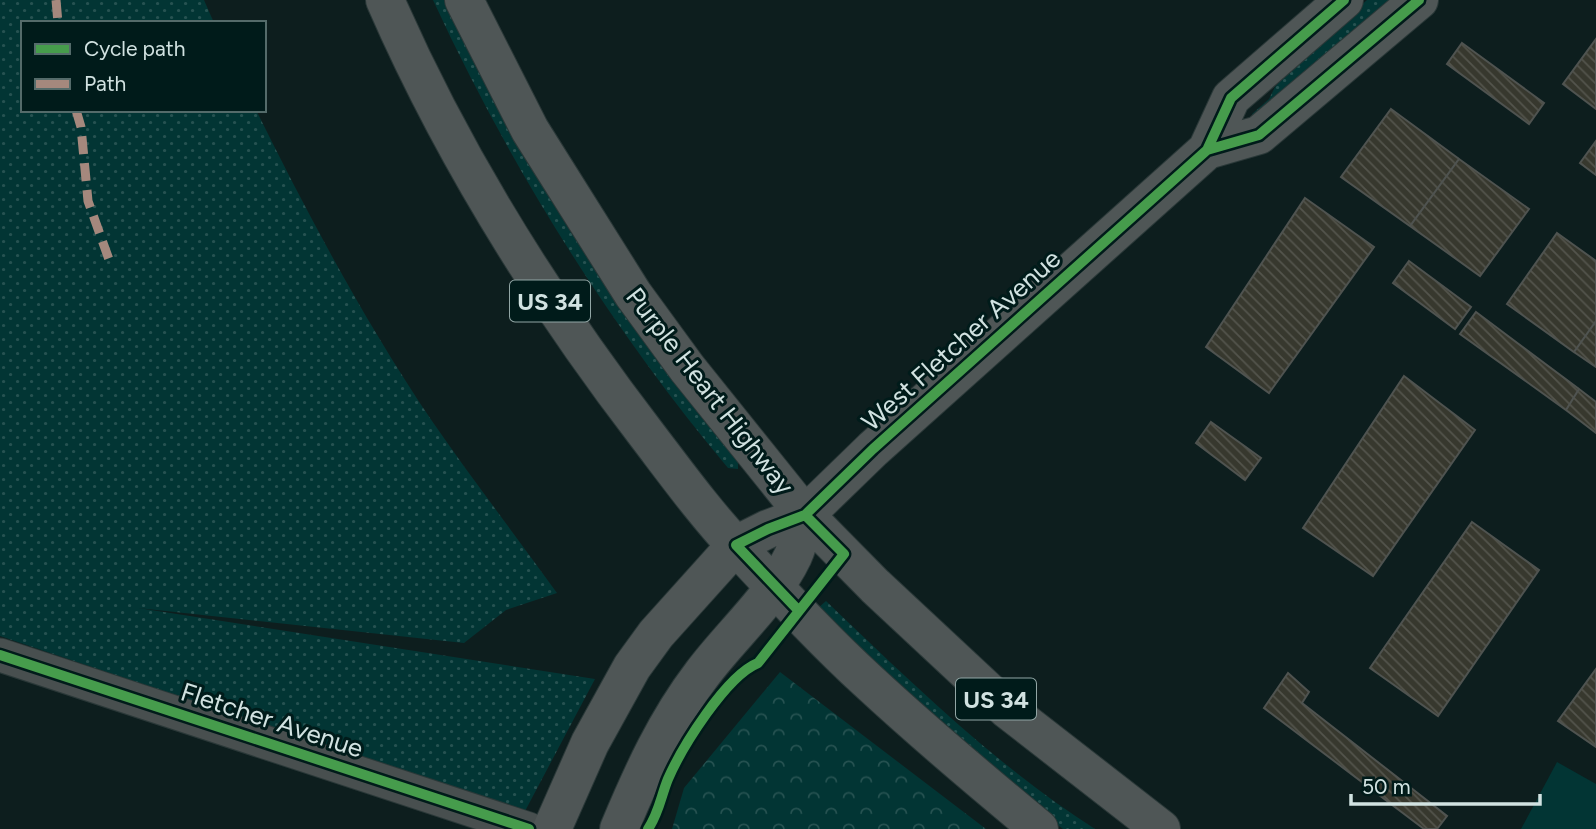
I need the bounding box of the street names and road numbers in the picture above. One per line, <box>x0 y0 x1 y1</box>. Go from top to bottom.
street label: West Fletcher Avenue <box>855 242 1067 438</box>
road number: US 34 <box>510 280 590 322</box>
street label: Purple Heart Highway <box>619 281 801 501</box>
street label: Fletcher Avenue <box>177 675 367 765</box>
road number: US 34 <box>956 678 1036 720</box>

